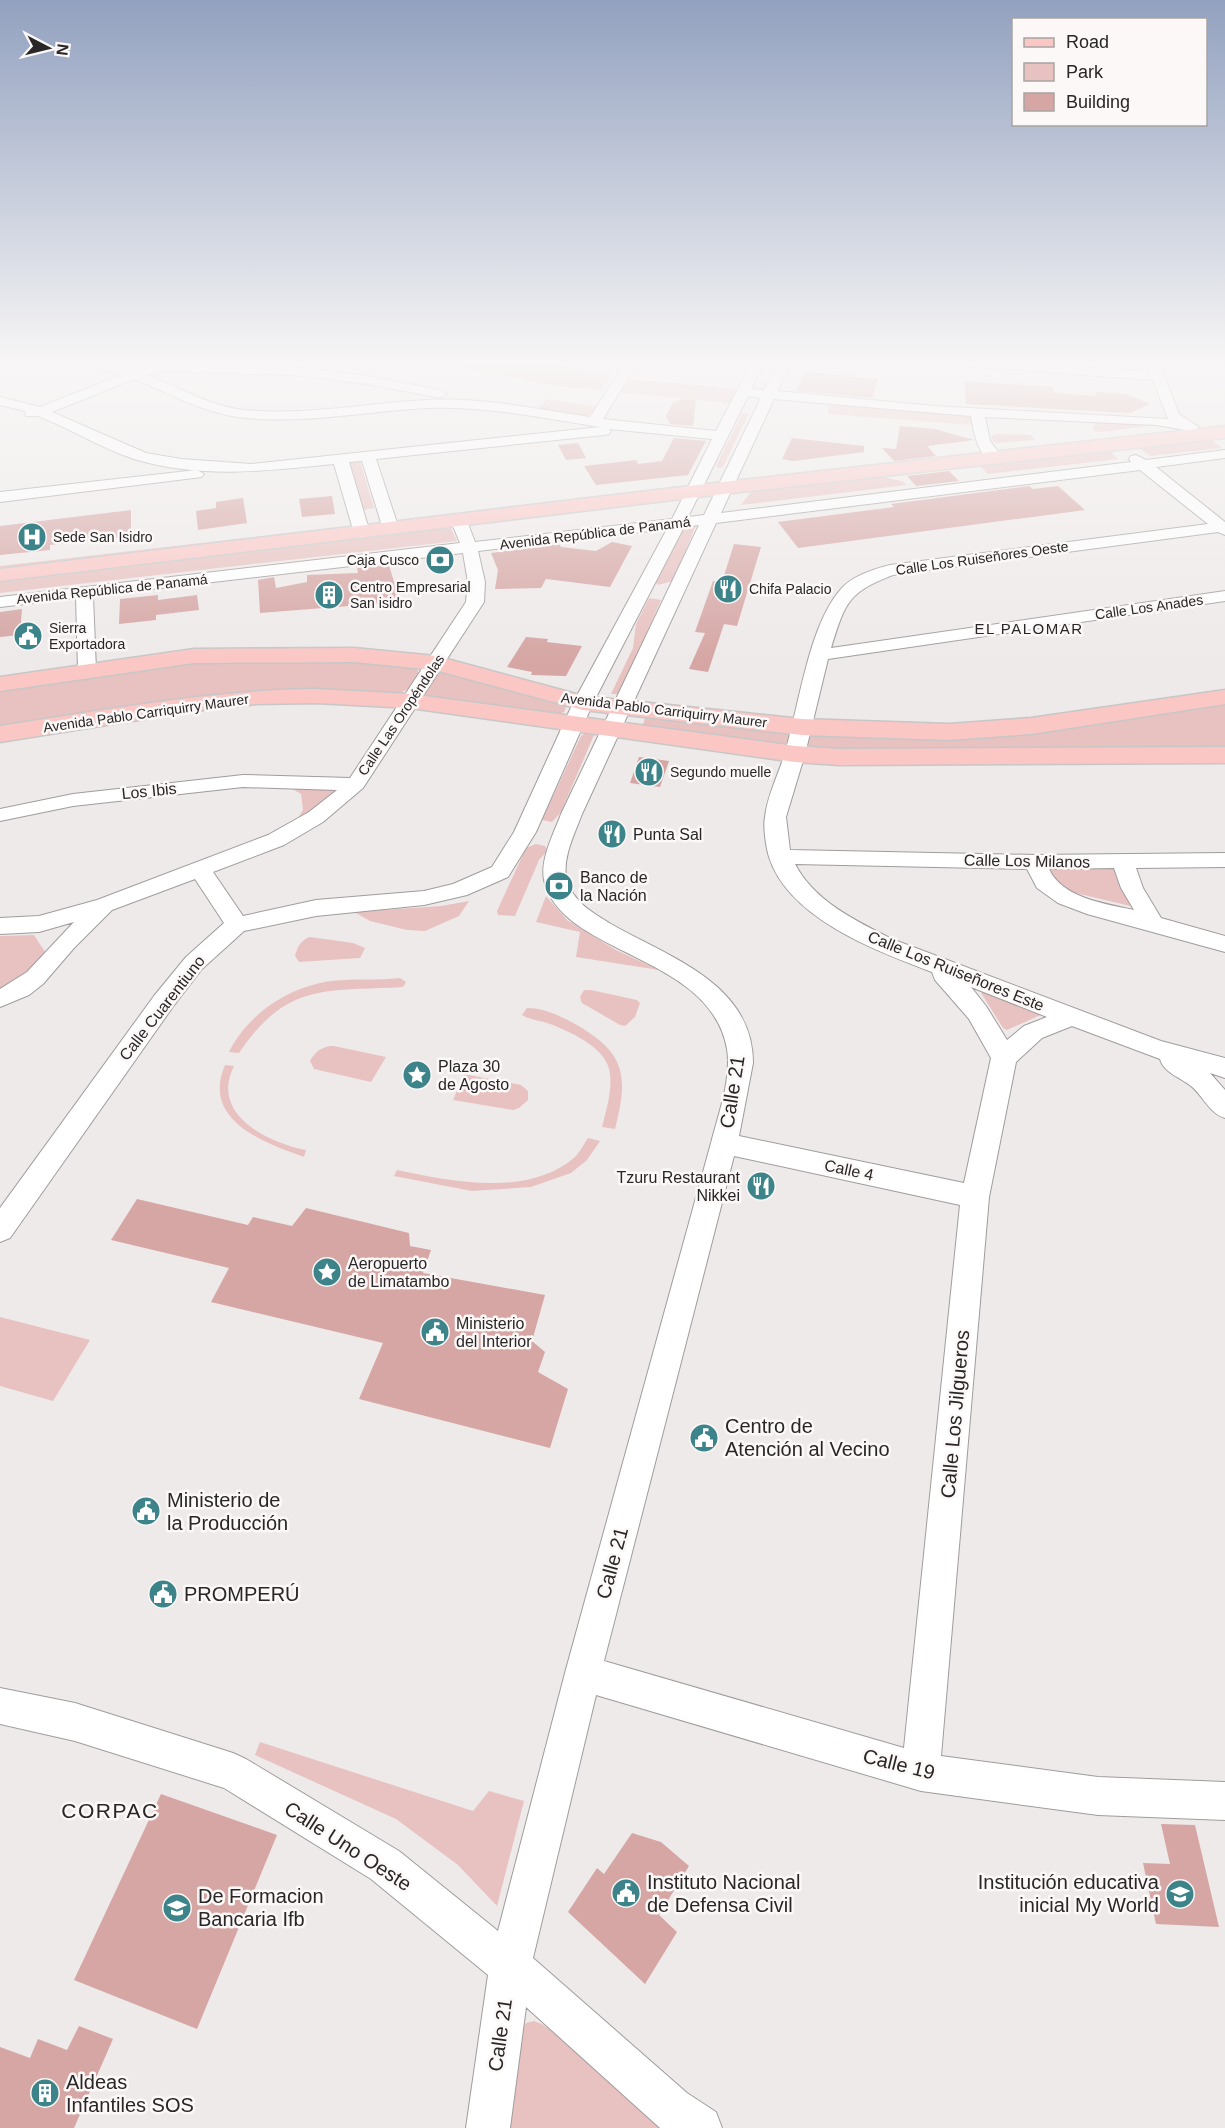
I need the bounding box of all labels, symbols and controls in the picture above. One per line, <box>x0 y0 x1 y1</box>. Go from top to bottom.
north arrow <box>18 18 78 78</box>
legend <box>1012 18 1207 126</box>
text: Road <box>1066 32 1109 52</box>
text: N <box>53 43 72 57</box>
text: Park <box>1066 62 1104 82</box>
text: Building <box>1066 92 1130 112</box>
street label: Avenida República de Panamá <box>499 513 691 553</box>
hospital icon: Sede San Isidro <box>16 521 48 553</box>
place label: Sede San Isidro <box>53 529 153 545</box>
street label: Calle Los Ruiseñores Oeste <box>895 538 1070 578</box>
bank icon: Caja Cusco <box>424 544 456 576</box>
place label: Caja Cusco <box>347 552 419 568</box>
street label: Avenida República de Panamá <box>16 571 209 607</box>
restaurant icon: Chifa Palacio <box>712 573 744 605</box>
building icon: Centro Empresarial San isidro <box>313 579 345 611</box>
place label: Centro Empresarial San isidro <box>350 579 471 611</box>
place label: Chifa Palacio <box>749 581 832 597</box>
street label: Calle Los Anades <box>1094 591 1204 623</box>
public building icon: Sierra Exportadora <box>12 620 44 652</box>
place label: Sierra Exportadora <box>49 620 125 652</box>
district label: EL PALOMAR <box>974 620 1084 637</box>
street label: Calle Las Oropéndolas <box>355 651 447 779</box>
street label: Avenida Pablo Carriquirry Maurer <box>560 689 768 731</box>
street label: Avenida Pablo Carriquirry Maurer <box>42 691 250 735</box>
restaurant icon: Segundo muelle <box>633 756 665 788</box>
place label: Segundo muelle <box>670 764 771 780</box>
street label: Los Ibis <box>121 780 177 802</box>
restaurant icon: Punta Sal <box>596 818 628 850</box>
place label: Punta Sal <box>633 826 702 843</box>
street label: Calle Los Milanos <box>964 851 1090 871</box>
place label: Banco de la Nación <box>580 869 648 904</box>
bank icon: Banco de la Nación <box>543 870 575 902</box>
street label: Calle Los Ruiseñores Este <box>865 928 1047 1014</box>
street label: Calle Cuarentiuno <box>116 952 208 1064</box>
street label: Calle 21 <box>715 1054 749 1130</box>
place label: Plaza 30 de Agosto <box>438 1058 509 1093</box>
place icon: Plaza 30 de Agosto <box>401 1059 433 1091</box>
street label: Calle 4 <box>823 1157 875 1184</box>
place label: Tzuru Restaurant Nikkei <box>616 1169 741 1204</box>
restaurant icon: Tzuru Restaurant Nikkei <box>745 1170 777 1202</box>
place label: Aeropuerto de Limatambo <box>348 1255 449 1290</box>
place icon: Aeropuerto de Limatambo <box>311 1256 343 1288</box>
place label: Ministerio del Interior <box>456 1315 532 1350</box>
public building icon: Ministerio del Interior <box>419 1316 451 1348</box>
street label: Calle Los Jilgueros <box>937 1329 973 1499</box>
place label: Centro de Atención al Vecino <box>725 1415 890 1460</box>
public building icon: Centro de Atención al Vecino <box>688 1422 720 1454</box>
place label: Ministerio de la Producción <box>167 1489 288 1534</box>
public building icon: Ministerio de la Producción <box>130 1495 162 1527</box>
street label: Calle 21 <box>592 1525 632 1601</box>
public building icon: PROMPERÚ <box>147 1578 179 1610</box>
place label: PROMPERÚ <box>184 1583 300 1605</box>
street label: Calle 19 <box>861 1744 937 1784</box>
street label: Calle Uno Oeste <box>280 1797 416 1895</box>
district label: CORPAC <box>61 1799 159 1822</box>
place label: Instituto Nacional de Defensa Civil <box>647 1871 800 1916</box>
place label: Institución educativa inicial My World <box>978 1871 1160 1916</box>
public building icon: Instituto Nacional de Defensa Civil <box>610 1877 642 1909</box>
school or university icon: Institución educativa inicial My World <box>1164 1878 1196 1910</box>
place label: De Formacion Bancaria Ifb <box>198 1885 324 1930</box>
school or university icon: De Formacion Bancaria Ifb <box>161 1892 193 1924</box>
street label: Calle 21 <box>484 1997 516 2073</box>
place label: Aldeas Infantiles SOS <box>66 2071 194 2116</box>
building icon: Aldeas Infantiles SOS <box>29 2077 61 2109</box>

